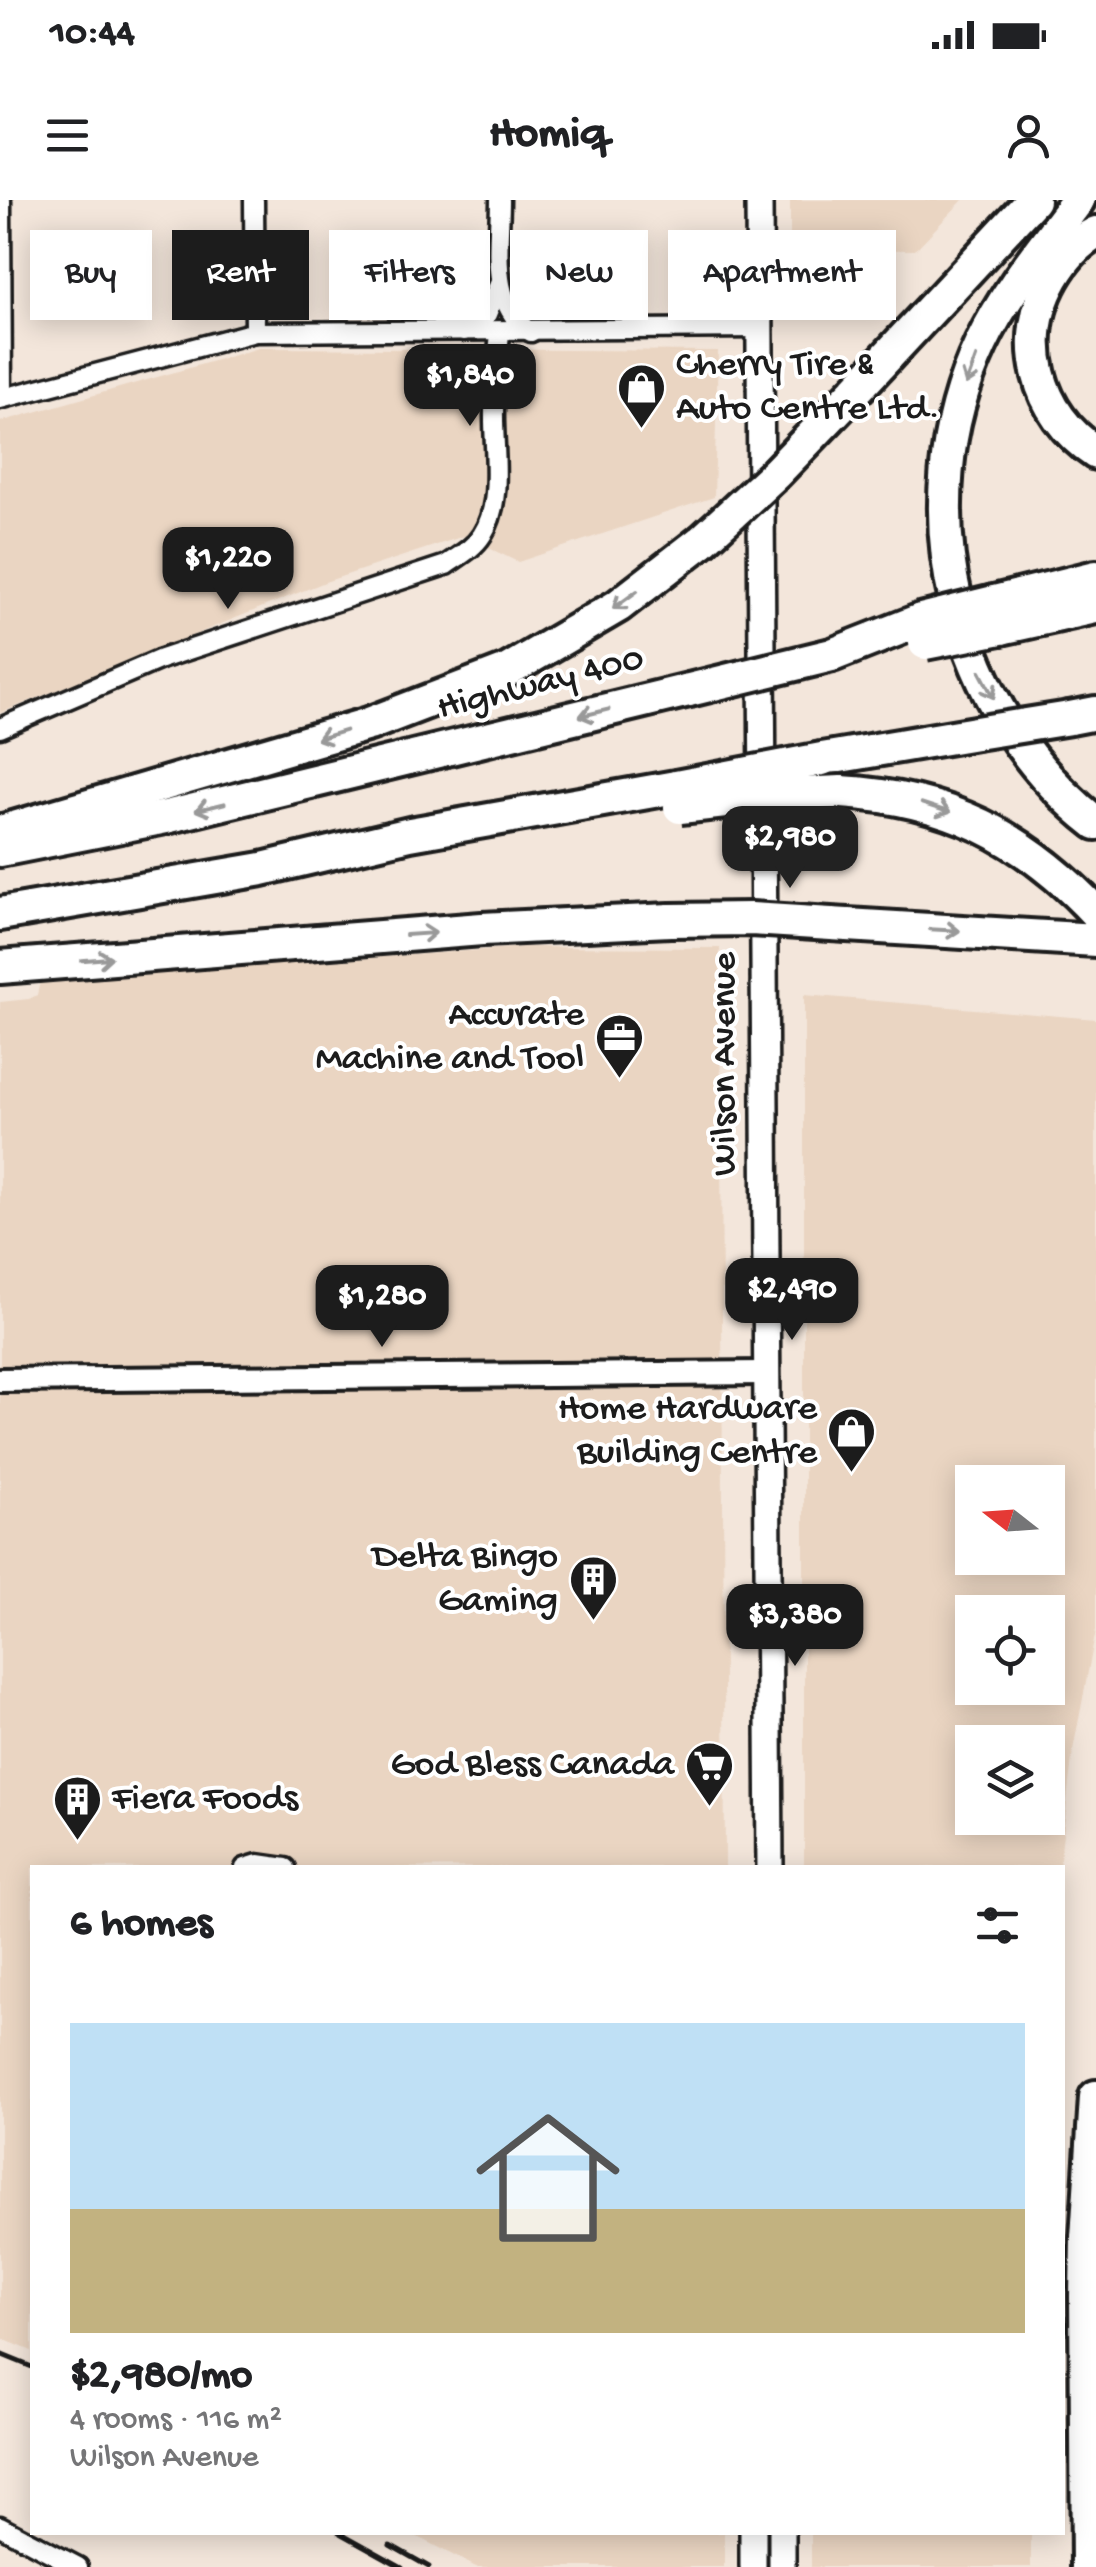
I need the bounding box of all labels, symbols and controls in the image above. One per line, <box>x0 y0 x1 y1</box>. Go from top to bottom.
text: 10:44 <box>50 13 135 57</box>
icon: menu <box>40 108 95 163</box>
icon: person <box>1001 108 1056 163</box>
text: Homiq <box>489 109 607 162</box>
chip: Buy <box>30 230 152 320</box>
chip: Rent <box>172 230 309 320</box>
chip: Filters <box>329 230 490 320</box>
chip: New <box>510 230 648 320</box>
chip: Apartment <box>668 230 896 320</box>
pin: $1,840 <box>389 344 551 429</box>
place label: Cherry Tire & Auto Centre Ltd. <box>676 344 940 432</box>
one-way arrow <box>961 354 979 385</box>
text: $1,840 <box>426 357 514 395</box>
shop icon: Cherry Tire & Auto Centre Ltd. <box>615 362 667 430</box>
pin: $1,220 <box>147 527 309 612</box>
text: $1,220 <box>185 540 271 578</box>
one-way arrow <box>612 589 639 610</box>
street label: Highway 400 <box>433 638 649 732</box>
one-way arrow <box>978 669 997 699</box>
one-way arrow <box>579 705 611 723</box>
one-way arrow <box>316 727 347 745</box>
one-way arrow <box>195 798 226 817</box>
one-way arrow <box>920 800 952 818</box>
pin: $2,980 <box>709 806 871 891</box>
text: $2,980 <box>744 819 836 857</box>
one-way arrow <box>928 921 960 940</box>
one-way arrow <box>405 924 437 943</box>
one-way arrow <box>81 949 113 968</box>
street label: Wilson Avenue <box>704 952 748 1176</box>
place label: Accurate Machine and Tool <box>315 994 584 1082</box>
office icon: Accurate Machine and Tool <box>593 1012 645 1080</box>
pin: $2,490 <box>711 1258 873 1343</box>
pin: $1,280 <box>301 1265 463 1350</box>
text: $2,490 <box>747 1271 837 1309</box>
text: $1,280 <box>338 1278 426 1316</box>
place label: Home Hardware Building Centre <box>558 1388 817 1476</box>
shop icon: Home Hardware Building Centre <box>826 1406 878 1474</box>
north arrow <box>955 1465 1065 1575</box>
map controls <box>955 1465 1065 1835</box>
place label: Delta Bingo Gaming <box>370 1536 558 1624</box>
building icon: Delta Bingo Gaming <box>567 1554 619 1622</box>
pin: $3,380 <box>714 1584 876 1669</box>
button: locate <box>955 1595 1065 1705</box>
text: $3,380 <box>748 1597 842 1635</box>
button: layers <box>955 1725 1065 1835</box>
supermarket icon: God Bless Canada <box>683 1740 735 1808</box>
place label: God Bless Canada <box>390 1744 676 1788</box>
building icon: Fiera Foods <box>51 1774 103 1842</box>
place label: Fiera Foods <box>111 1778 299 1822</box>
icon: filters <box>970 1898 1025 1953</box>
text: 6 homes <box>70 1901 213 1950</box>
icon: home <box>458 2088 638 2268</box>
text: $2,980/mo <box>70 2353 252 2402</box>
text: 4 rooms · 116 m² <box>70 2402 282 2440</box>
text: Wilson Avenue <box>70 2440 259 2478</box>

